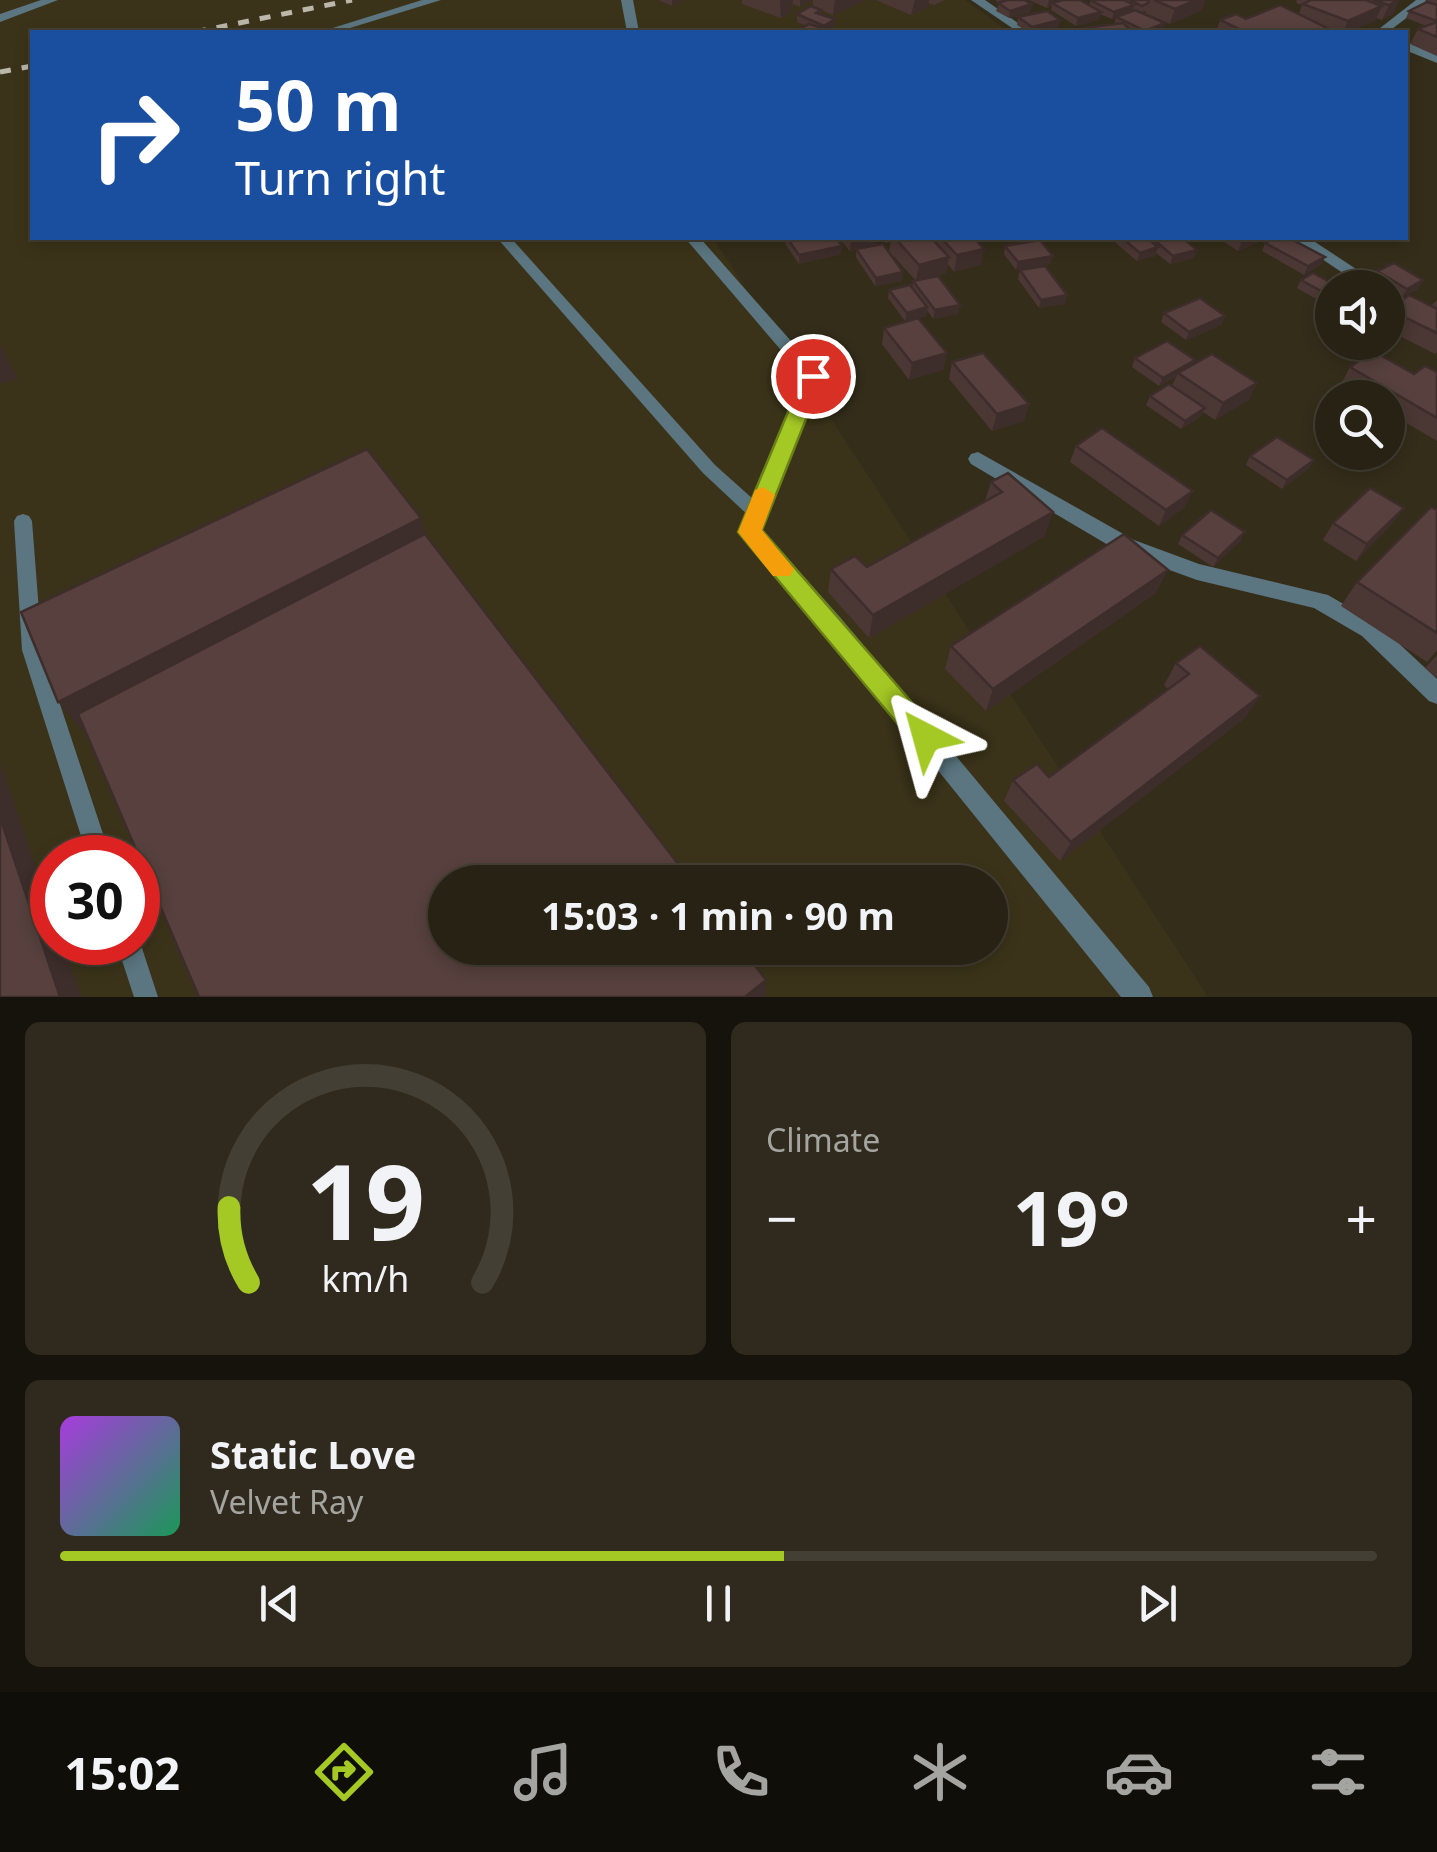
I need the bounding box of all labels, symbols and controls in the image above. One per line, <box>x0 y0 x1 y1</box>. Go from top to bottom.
text: 50 m <box>235 56 402 152</box>
icon: right <box>70 70 200 200</box>
text: Turn right <box>235 147 446 208</box>
map controls <box>1315 270 1405 470</box>
button: sound <box>1315 270 1405 360</box>
pin <box>771 334 856 419</box>
icon: arrive <box>786 349 841 404</box>
button: search <box>1315 380 1405 470</box>
position arrow <box>874 685 978 789</box>
speed limit sign: 30 <box>30 835 160 965</box>
text: 15:03 · 1 min · 90 m <box>541 889 895 941</box>
text: Climate <box>766 1118 880 1161</box>
text: 19 <box>306 1129 425 1270</box>
text: 19° <box>1013 1166 1130 1268</box>
text: − <box>766 1180 797 1255</box>
text: + <box>1346 1180 1377 1255</box>
text: km/h <box>322 1254 409 1302</box>
text: Static Love <box>210 1428 416 1480</box>
text: Velvet Ray <box>210 1480 363 1523</box>
icon: previous <box>252 1576 307 1631</box>
icon: pause <box>691 1576 746 1631</box>
icon: next <box>1130 1576 1185 1631</box>
icon: directions <box>309 1737 379 1807</box>
icon: music <box>508 1737 578 1807</box>
icon: phone <box>706 1737 776 1807</box>
icon: climate <box>905 1737 975 1807</box>
icon: car <box>1104 1737 1174 1807</box>
icon: filters <box>1303 1737 1373 1807</box>
text: 15:02 <box>64 1742 180 1803</box>

